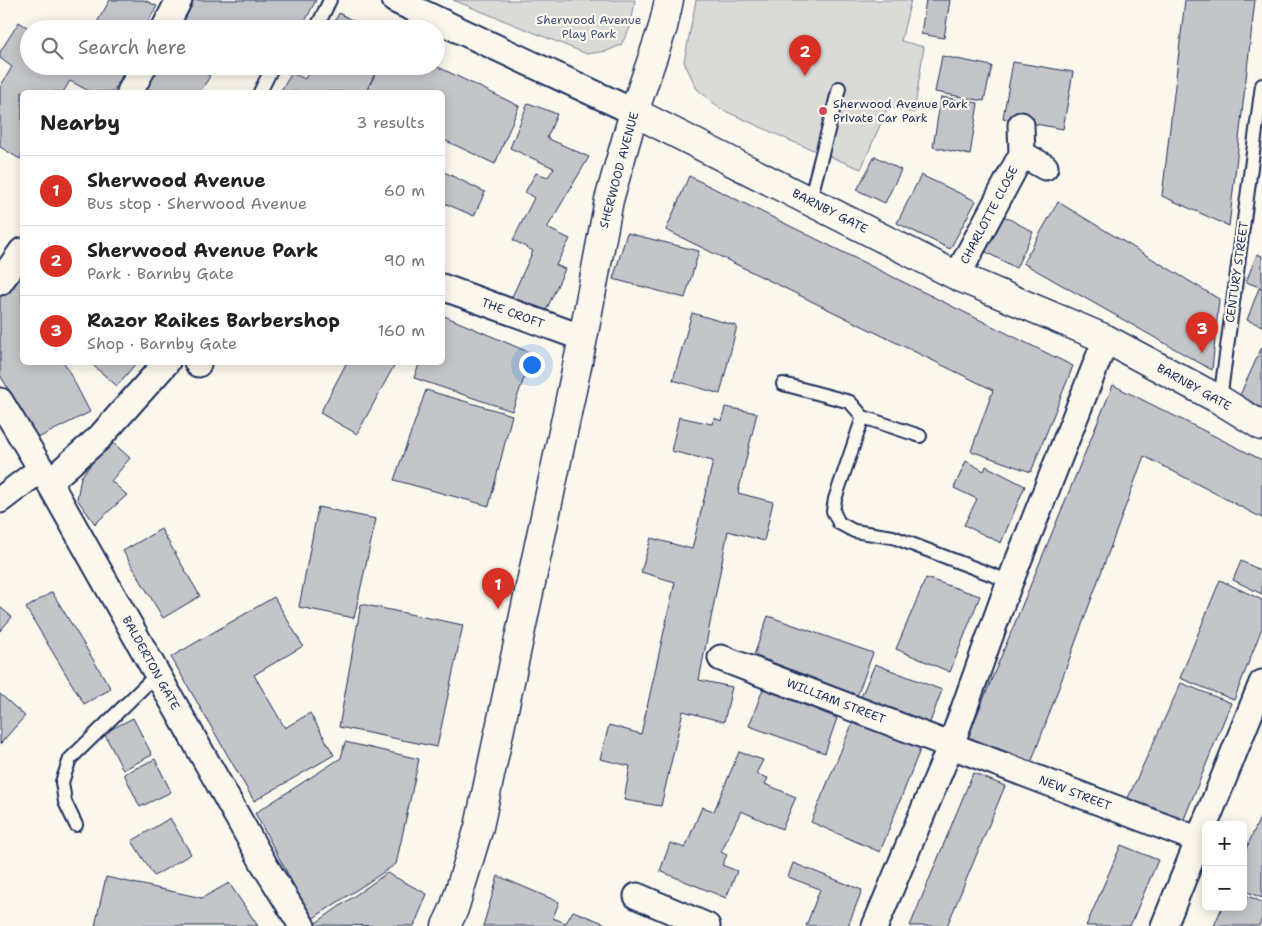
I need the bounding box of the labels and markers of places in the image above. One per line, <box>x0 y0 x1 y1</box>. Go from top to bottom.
pin: 2 <box>789 35 821 76</box>
place label: Sherwood Avenue Park Private Car Park <box>833 96 968 126</box>
marker: Sherwood Avenue Park Private Car Park <box>817 105 829 117</box>
pin: 3 <box>1186 312 1218 353</box>
pin: 1 <box>482 568 514 609</box>

